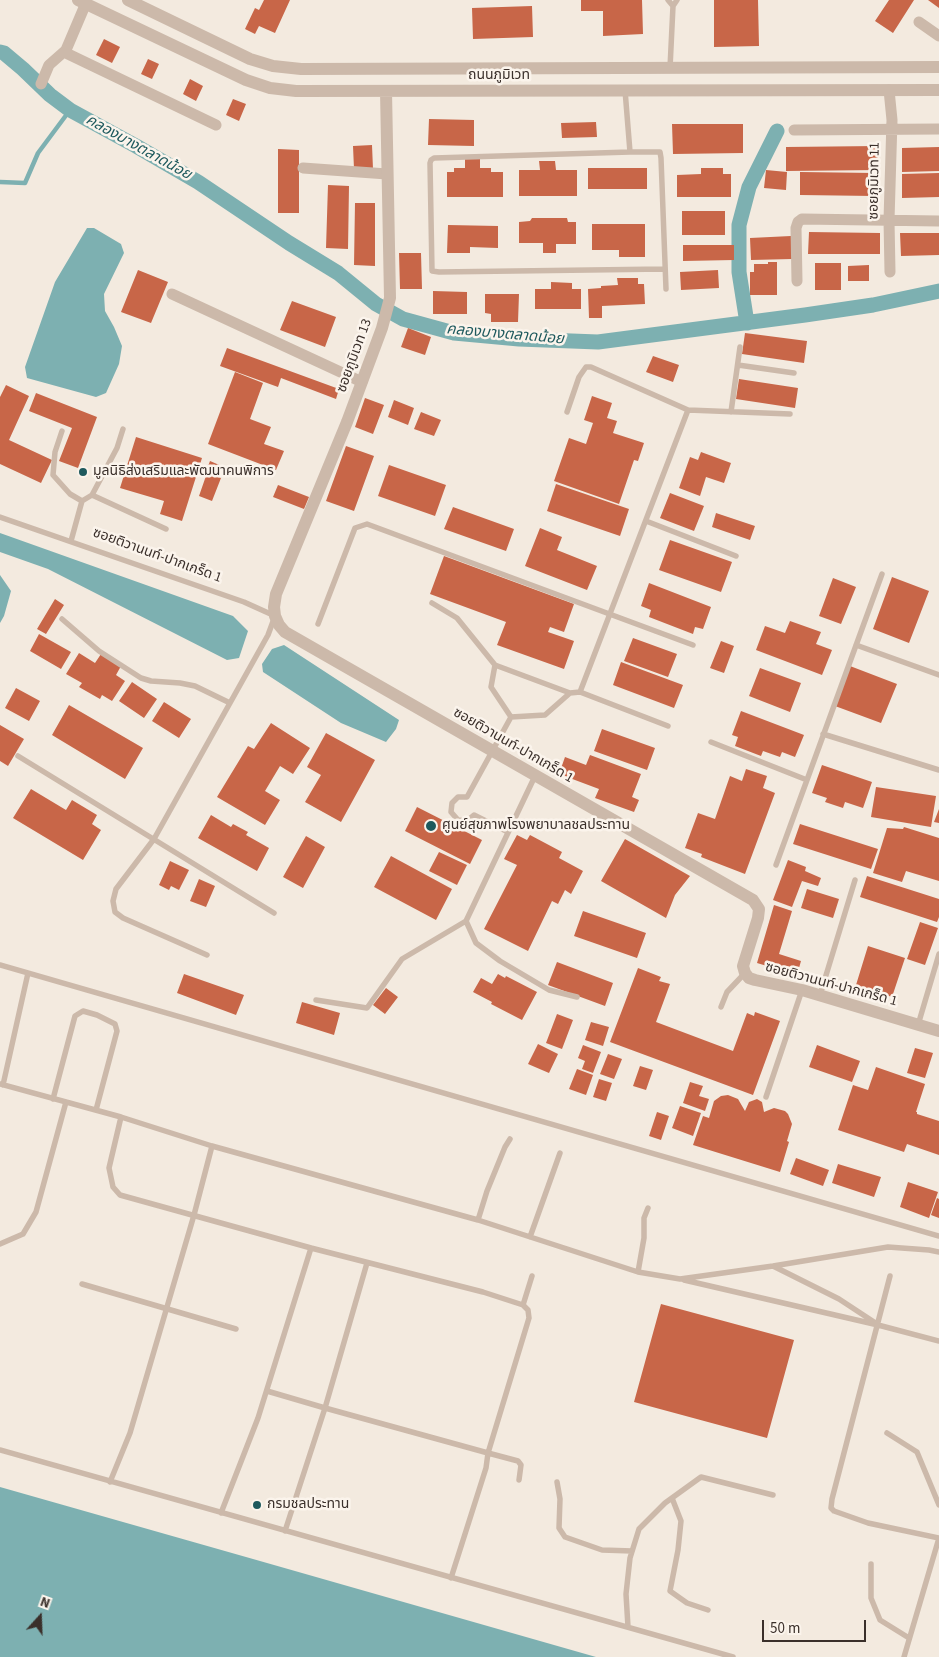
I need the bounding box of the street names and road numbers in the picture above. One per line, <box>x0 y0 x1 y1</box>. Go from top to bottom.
street label: ถนนภูมิเวท <box>468 68 530 84</box>
street label: ซอยภูมิเวท 11 <box>866 142 884 220</box>
street label: ซอยภูมิเวท 13 <box>334 317 376 395</box>
street label: ซอยติวานนท์-ปากเกร็ด 1 <box>90 525 224 587</box>
street label: ซอยติวานนท์-ปากเกร็ด 1 <box>450 705 576 787</box>
street label: ซอยติวานนท์-ปากเกร็ด 1 <box>763 959 899 1011</box>

